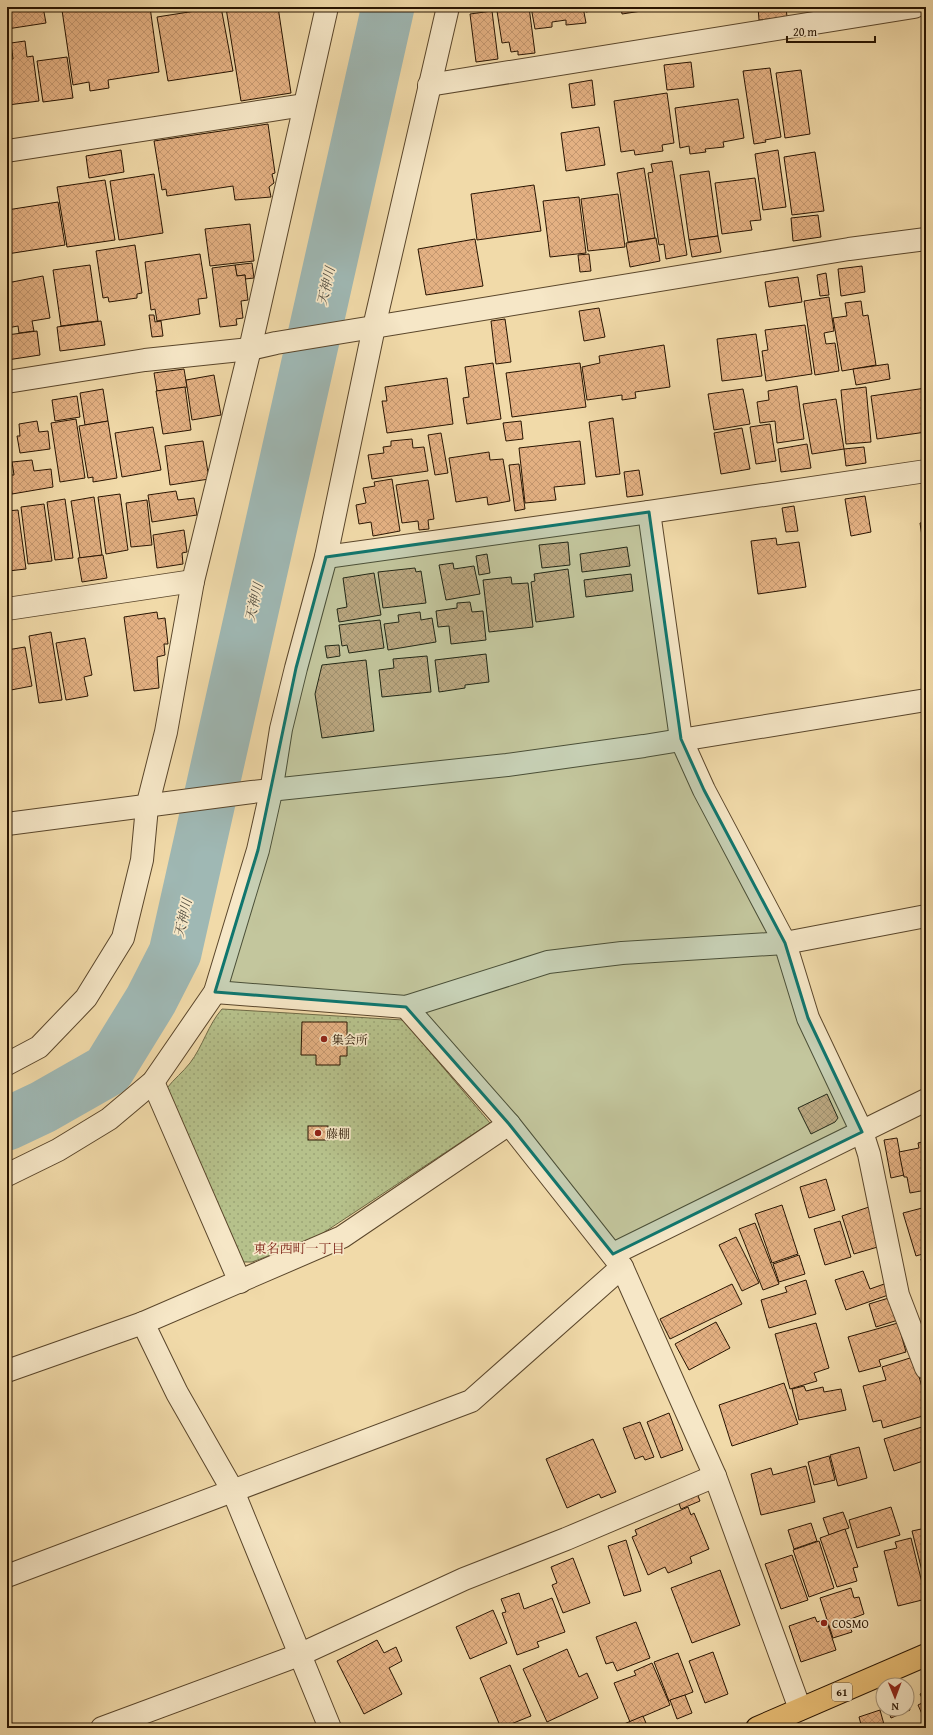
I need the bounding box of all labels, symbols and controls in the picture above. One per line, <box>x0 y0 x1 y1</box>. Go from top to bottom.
scale bar <box>787 18 875 44</box>
text: 20 m <box>793 23 817 40</box>
water label: 天神川 <box>312 263 340 307</box>
water label: 天神川 <box>240 579 268 623</box>
water label: 天神川 <box>169 895 197 939</box>
place label: 集会所 <box>332 1031 368 1048</box>
marker: 集会所 <box>319 1034 329 1044</box>
place label: 藤棚 <box>326 1125 350 1142</box>
marker: 藤棚 <box>313 1128 323 1138</box>
district label: 東名西町一丁目 <box>253 1239 345 1258</box>
place label: COSMO <box>832 1615 869 1632</box>
marker: COSMO <box>819 1618 829 1628</box>
north arrow <box>875 1677 915 1717</box>
road number: 61 <box>832 1683 852 1701</box>
text: N <box>891 1699 899 1715</box>

